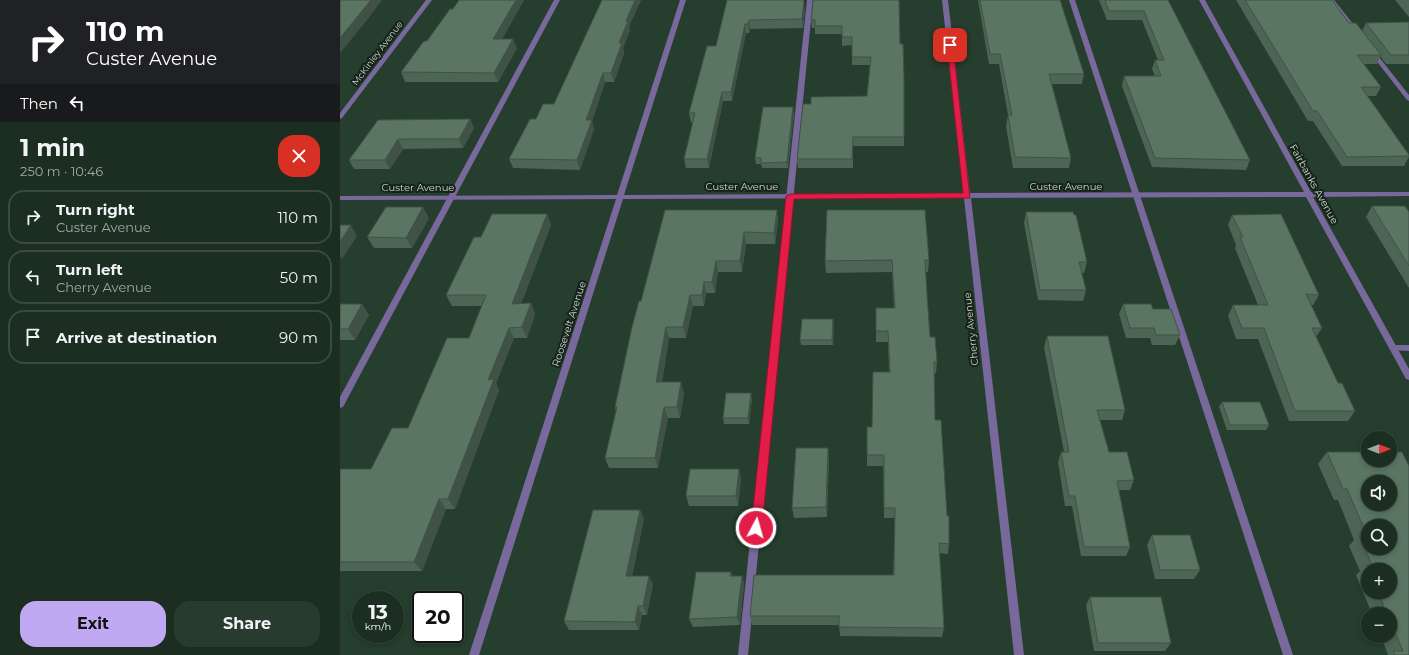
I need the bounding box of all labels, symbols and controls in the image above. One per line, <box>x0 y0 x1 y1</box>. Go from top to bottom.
text: 110 m <box>86 14 164 48</box>
icon: right <box>20 16 72 68</box>
street label: McKinley Avenue <box>349 18 405 87</box>
pin <box>933 28 967 62</box>
icon: arrive <box>939 34 961 56</box>
text: Custer Avenue <box>86 48 217 70</box>
icon: left <box>66 92 88 114</box>
text: Then <box>20 94 58 113</box>
text: 1 min <box>20 133 85 162</box>
button: close <box>278 135 320 177</box>
street label: Fairbanks Avenue <box>1287 142 1341 226</box>
text: 250 m · 10:46 <box>20 163 103 179</box>
street label: Custer Avenue <box>706 180 778 193</box>
street label: Custer Avenue <box>1030 180 1102 193</box>
street label: Custer Avenue <box>382 181 454 194</box>
text: Turn right <box>56 200 135 219</box>
icon: right <box>22 206 44 228</box>
text: 110 m <box>277 208 318 227</box>
text: Custer Avenue <box>56 219 151 235</box>
text: Turn left <box>56 260 123 279</box>
icon: left <box>22 266 44 288</box>
text: 50 m <box>280 268 318 287</box>
text: Cherry Avenue <box>56 279 152 295</box>
street label: Roosevelt Avenue <box>549 280 589 368</box>
street label: Cherry Avenue <box>961 292 981 366</box>
icon: arrive <box>22 326 44 348</box>
text: Arrive at destination <box>56 328 217 347</box>
text: 90 m <box>279 328 318 347</box>
north arrow <box>1361 431 1397 467</box>
map controls <box>1361 431 1397 643</box>
button: sound <box>1361 475 1397 511</box>
position arrow <box>735 507 777 549</box>
button: search <box>1361 519 1397 555</box>
button: + <box>1361 563 1397 599</box>
speed limit sign: 20 <box>412 591 464 643</box>
text: 13 <box>368 600 388 624</box>
button: Exit <box>20 601 166 647</box>
button: Share <box>174 601 320 647</box>
button: − <box>1361 607 1397 643</box>
text: km/h <box>365 620 391 633</box>

